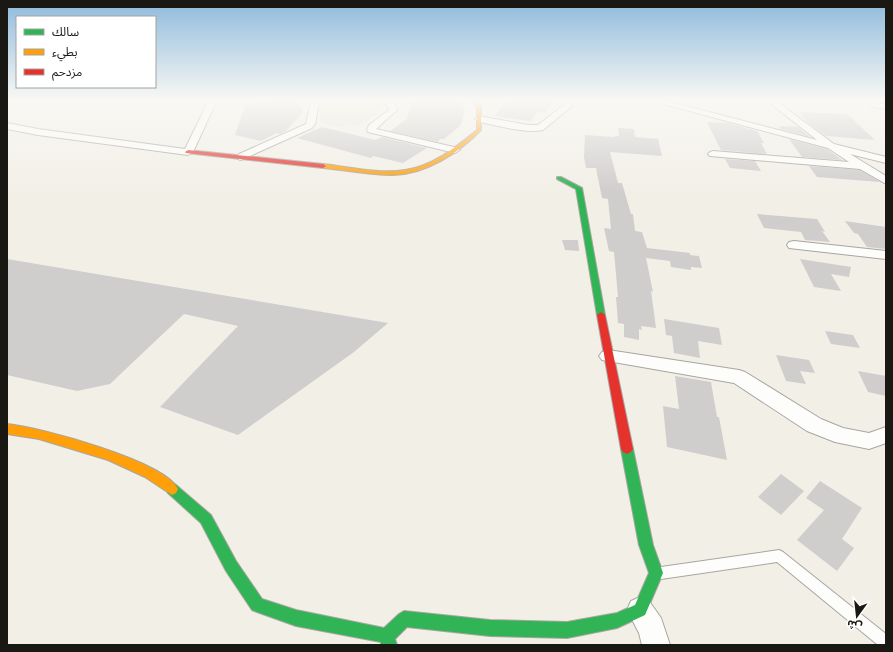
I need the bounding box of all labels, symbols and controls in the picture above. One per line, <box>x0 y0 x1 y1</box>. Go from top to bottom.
legend <box>16 16 156 88</box>
text: سالك <box>52 25 79 39</box>
text: بطيء <box>52 45 78 62</box>
text: مزدحم <box>52 65 82 81</box>
north arrow <box>837 596 877 636</box>
text: ش <box>846 617 864 633</box>

